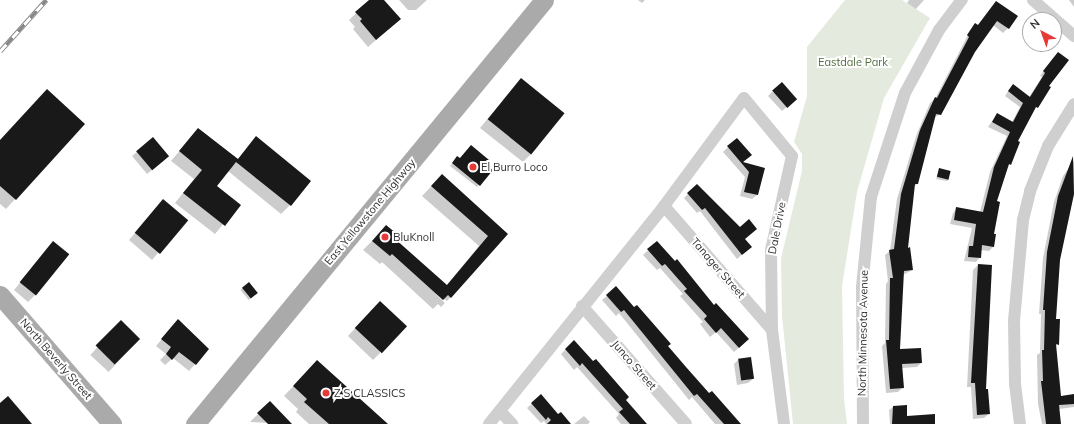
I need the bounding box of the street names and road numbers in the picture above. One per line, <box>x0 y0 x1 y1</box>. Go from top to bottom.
street label: East Yellowstone Highway <box>322 156 418 268</box>
street label: Dale Drive <box>765 201 789 255</box>
street label: Tanager Street <box>688 235 748 301</box>
street label: North Minnesota Avenue <box>855 270 871 396</box>
street label: North Beverly Street <box>17 316 95 402</box>
street label: Junco Street <box>609 338 659 392</box>

